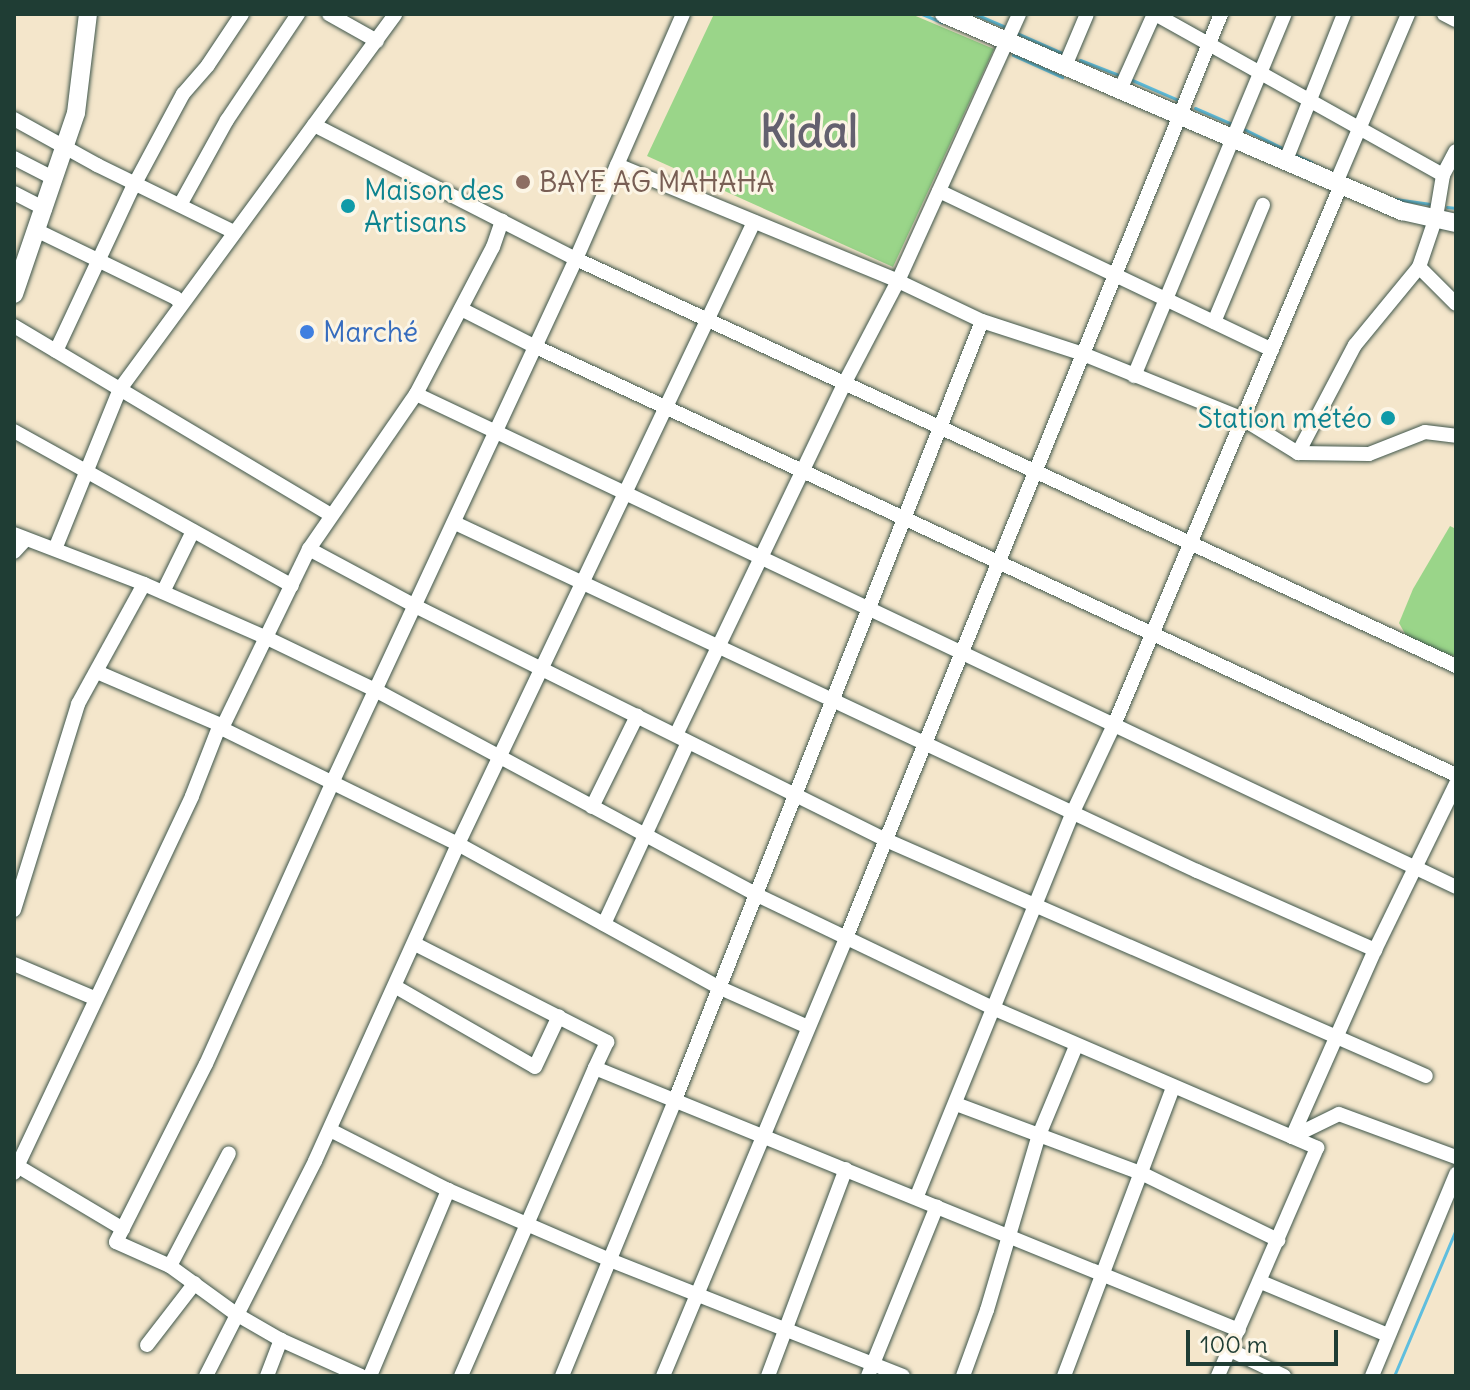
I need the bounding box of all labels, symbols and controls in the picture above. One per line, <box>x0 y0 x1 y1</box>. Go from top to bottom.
district label: Kidal <box>760 106 858 158</box>
place label: BAYE AG MAHAHA <box>539 165 775 199</box>
place label: Maison des Artisans <box>364 173 504 239</box>
marker: BAYE AG MAHAHA <box>514 173 532 191</box>
marker: Maison des Artisans <box>339 197 357 215</box>
place label: Marché <box>323 315 418 349</box>
marker: Marché <box>298 323 316 341</box>
place label: Station météo <box>1198 401 1372 435</box>
marker: Station météo <box>1379 409 1397 427</box>
scale bar <box>1190 1314 1342 1364</box>
text: 100 m <box>1200 1329 1268 1359</box>

